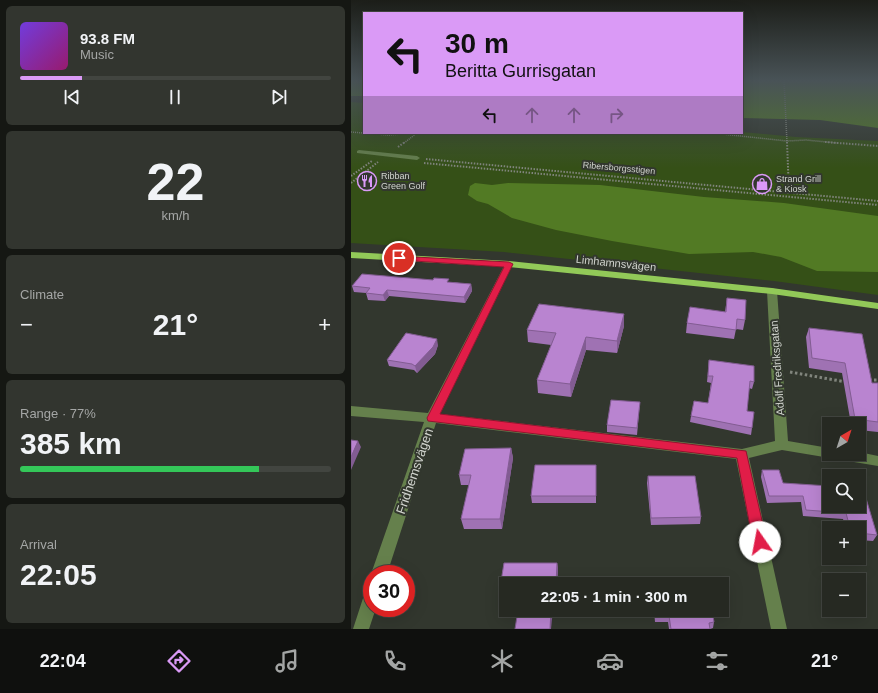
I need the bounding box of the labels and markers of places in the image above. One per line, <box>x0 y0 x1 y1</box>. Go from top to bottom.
restaurant icon: Ribban Green Golf <box>356 170 378 192</box>
place label: Ribban Green Golf <box>381 171 426 191</box>
shop icon: Strand Grill & Kiosk <box>751 173 773 195</box>
place label: Strand Grill & Kiosk <box>776 174 821 194</box>
pin <box>382 241 416 275</box>

